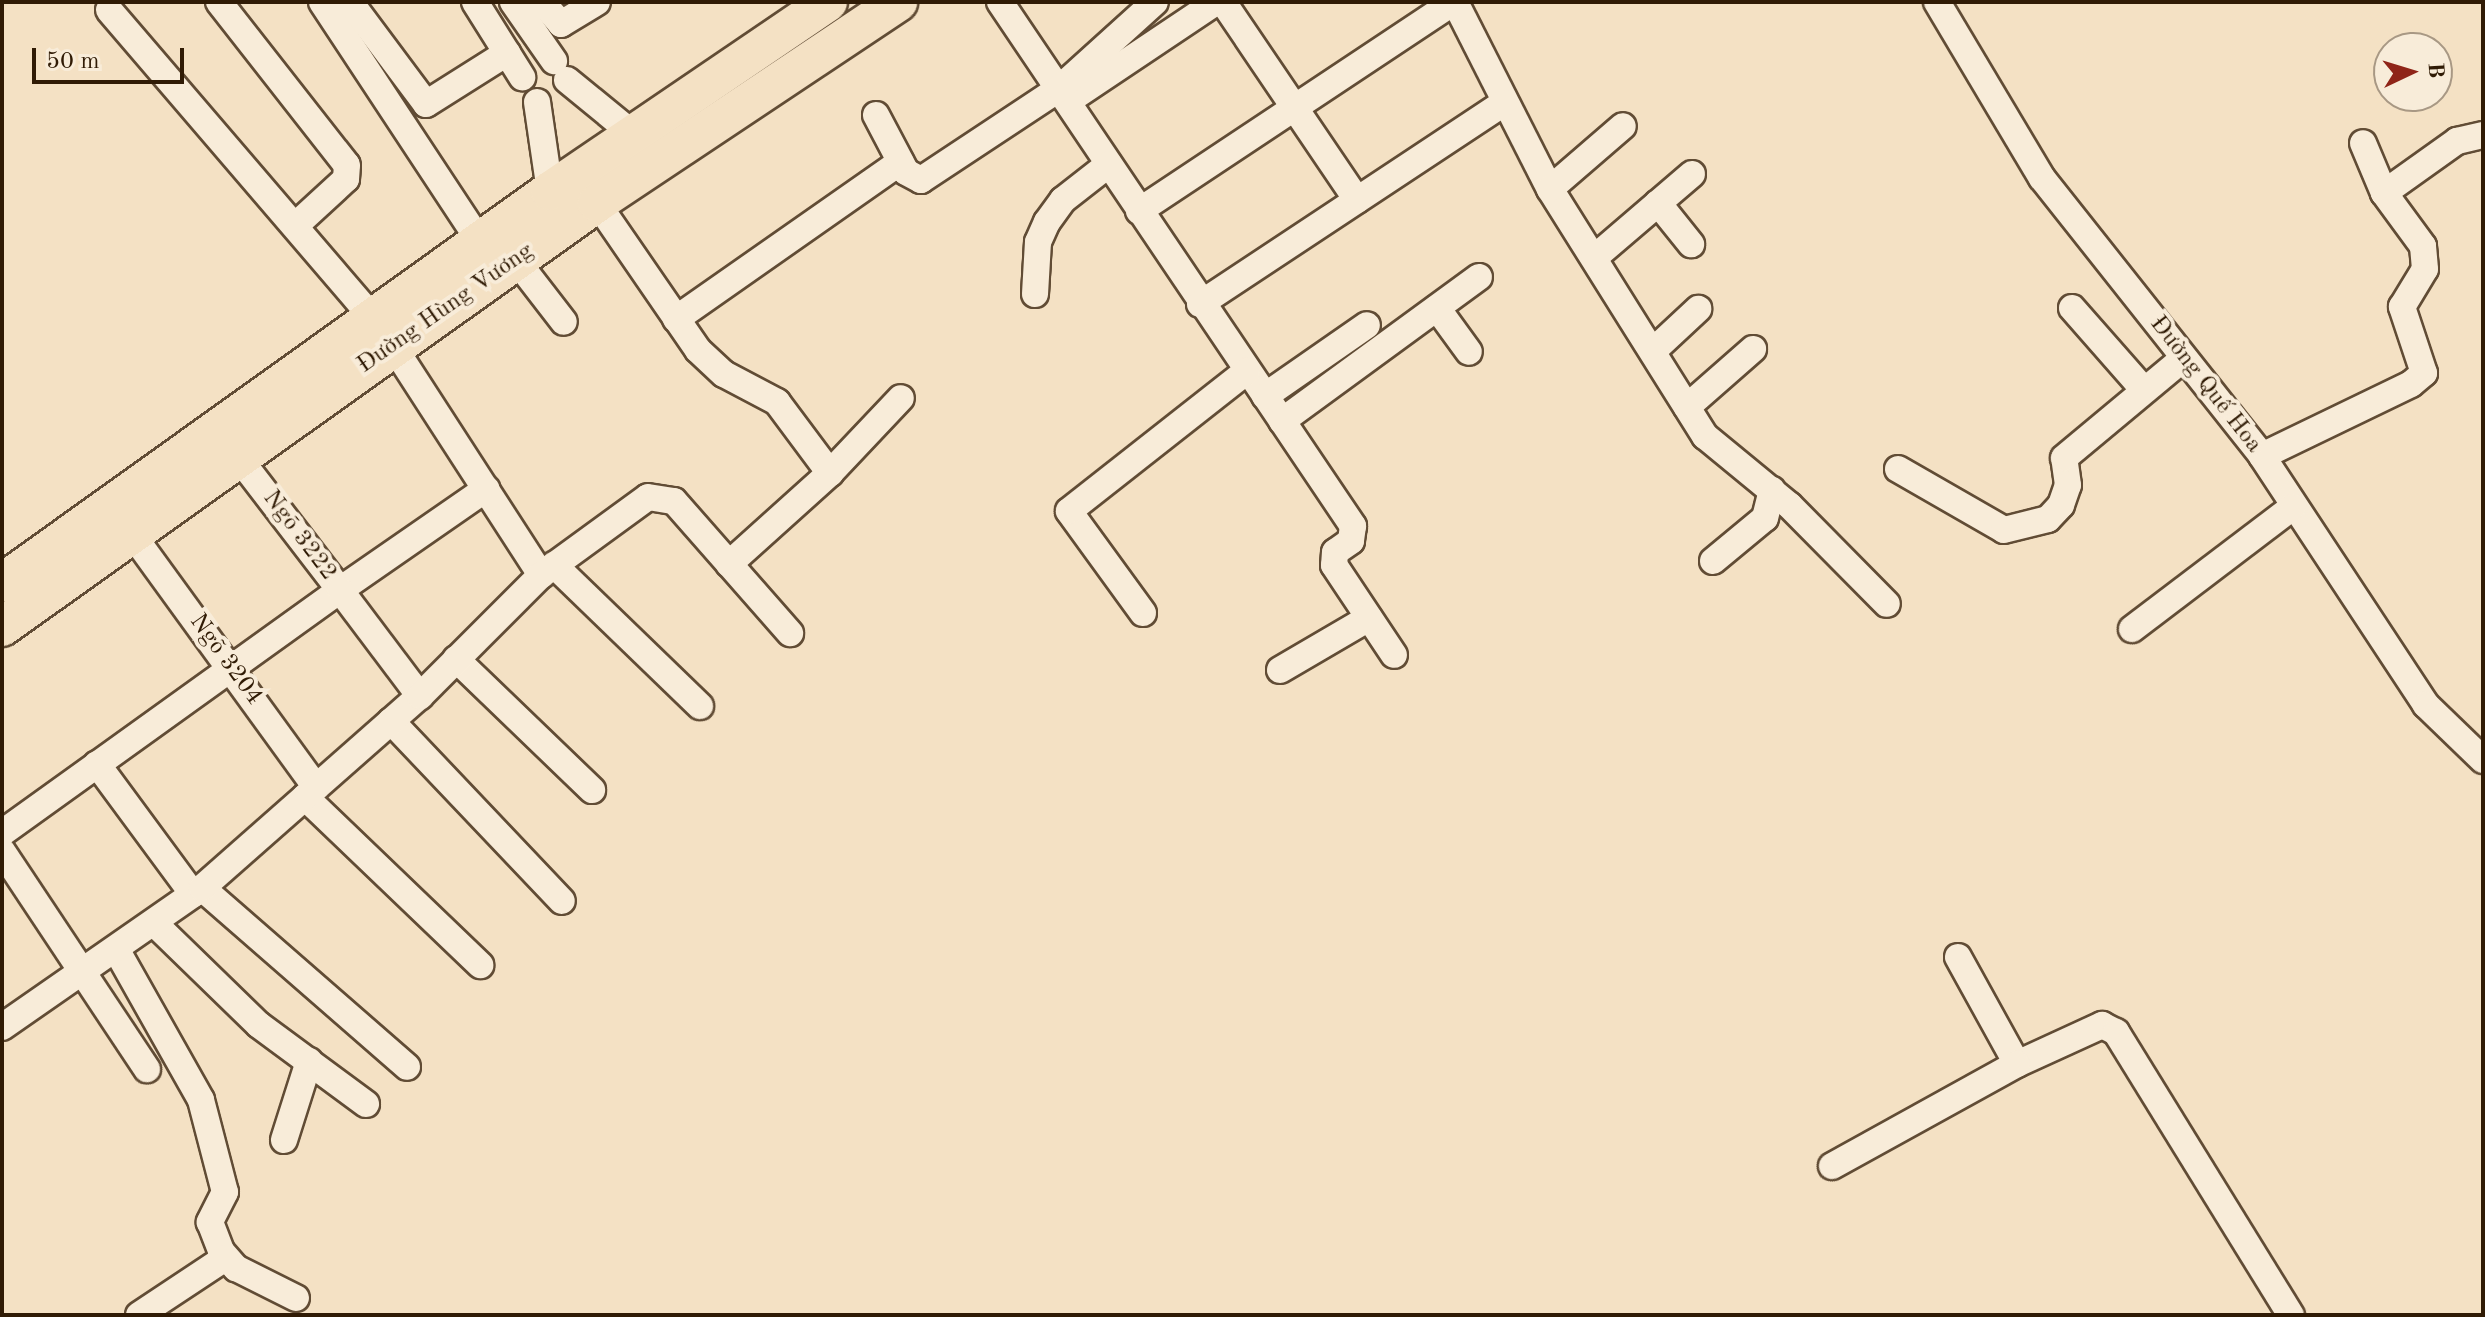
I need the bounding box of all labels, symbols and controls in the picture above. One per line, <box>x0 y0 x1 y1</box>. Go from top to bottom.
scale bar <box>36 32 188 82</box>
north arrow <box>2373 32 2453 112</box>
text: 50 m <box>46 50 100 74</box>
text: B <box>2423 62 2446 79</box>
street label: Đường Hùng Vương <box>352 237 540 381</box>
street label: Đường Quế Hoa <box>2143 311 2267 459</box>
street label: Ngõ 3222 <box>256 485 342 587</box>
street label: Ngõ 3204 <box>182 609 268 711</box>

